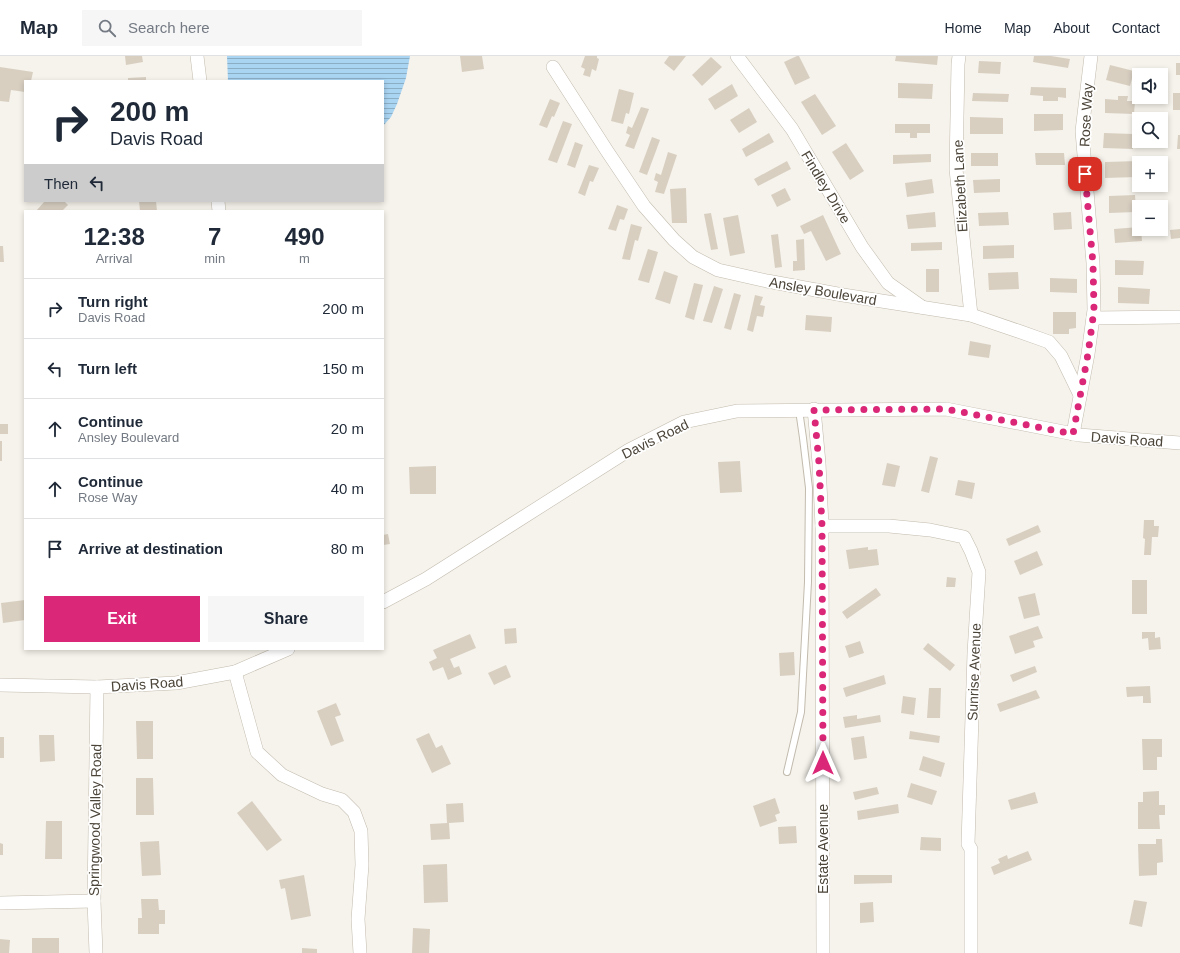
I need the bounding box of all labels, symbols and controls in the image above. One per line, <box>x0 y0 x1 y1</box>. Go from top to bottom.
search box <box>82 10 362 46</box>
text: Map <box>20 17 58 38</box>
icon: search <box>96 17 118 39</box>
text: Search here <box>128 19 210 36</box>
text: Home <box>945 20 982 36</box>
text: Map <box>1004 20 1031 36</box>
text: About <box>1053 20 1090 36</box>
text: Contact <box>1112 20 1160 36</box>
map controls <box>1132 68 1168 236</box>
button: sound <box>1132 68 1168 104</box>
street label: Rose Way <box>1076 83 1096 147</box>
icon: right <box>44 96 96 148</box>
text: 200 m <box>110 96 189 127</box>
button: search <box>1132 112 1168 148</box>
text: Davis Road <box>110 129 203 149</box>
street label: Elizabeth Lane <box>950 139 970 233</box>
street label: Findley Drive <box>798 148 854 226</box>
button: + <box>1132 156 1168 192</box>
pin <box>1068 157 1102 191</box>
icon: arrive <box>1074 163 1096 185</box>
icon: left <box>86 172 108 194</box>
text: Then <box>44 175 78 192</box>
button: − <box>1132 200 1168 236</box>
text: 12:38 <box>83 223 145 250</box>
text: 7 <box>208 223 221 250</box>
text: 490 <box>285 223 325 250</box>
text: Arrival <box>96 251 133 266</box>
text: min <box>204 251 225 266</box>
text: m <box>299 251 310 266</box>
street label: Ansley Boulevard <box>768 274 878 308</box>
text: Turn right <box>78 293 148 310</box>
icon: right <box>44 298 66 320</box>
text: 200 m <box>322 300 364 317</box>
text: Davis Road <box>78 310 145 325</box>
icon: left <box>44 358 66 380</box>
text: Turn left <box>78 360 137 377</box>
text: 150 m <box>322 360 364 377</box>
text: Continue <box>78 413 143 430</box>
street label: Davis Road <box>619 416 691 462</box>
icon: ahead <box>44 418 66 440</box>
text: 20 m <box>331 420 364 437</box>
street label: Davis Road <box>1090 428 1164 450</box>
text: Ansley Boulevard <box>78 430 179 445</box>
text: Continue <box>78 473 143 490</box>
icon: ahead <box>44 478 66 500</box>
text: 40 m <box>331 480 364 497</box>
text: Rose Way <box>78 490 137 505</box>
icon: arrive <box>44 538 66 560</box>
text: Arrive at destination <box>78 540 223 557</box>
text: 80 m <box>331 540 364 557</box>
button: Exit <box>44 596 200 642</box>
button: Share <box>208 596 364 642</box>
street label: Sunrise Avenue <box>964 623 984 721</box>
street label: Davis Road <box>110 673 184 695</box>
position arrow <box>802 742 844 784</box>
street label: Springwood Valley Road <box>86 744 104 896</box>
street label: Estate Avenue <box>815 804 831 894</box>

